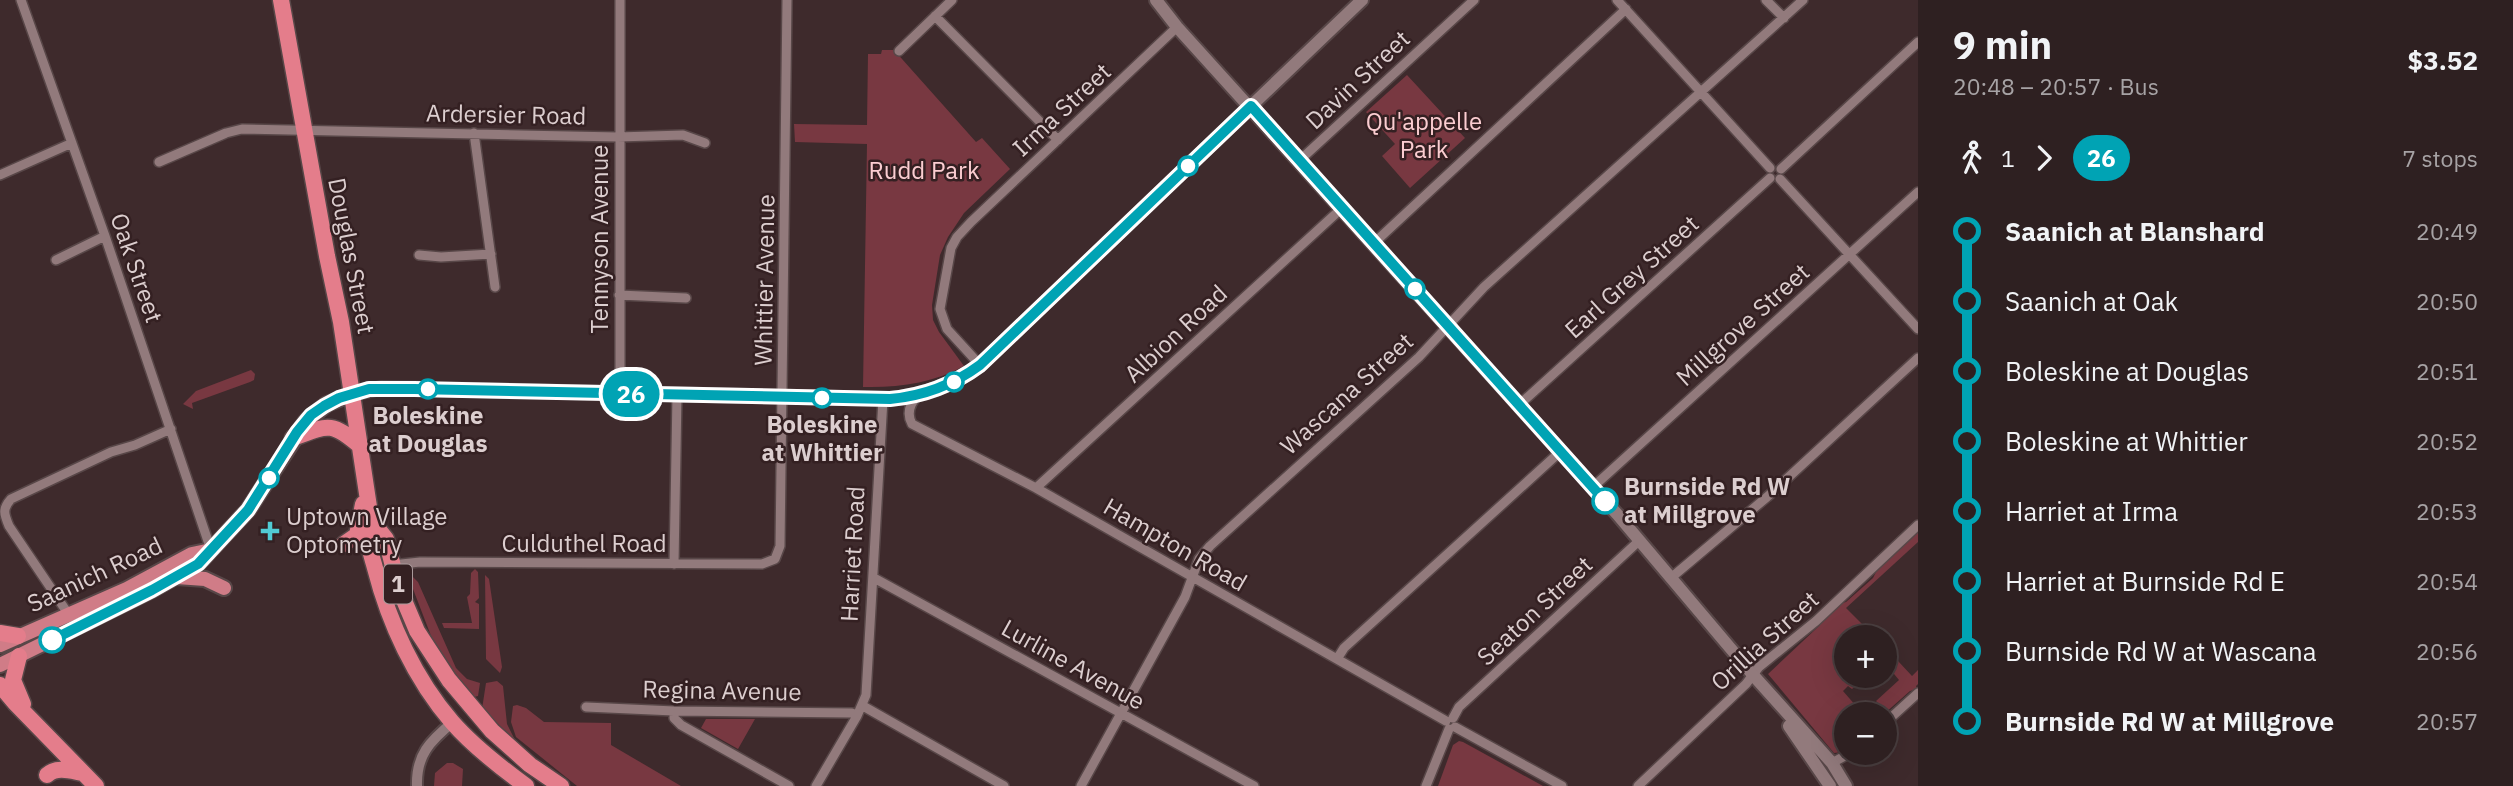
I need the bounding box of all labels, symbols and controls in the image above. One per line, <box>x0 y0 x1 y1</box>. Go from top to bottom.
text: 9 min <box>1953 20 2052 69</box>
street label: Davin Street <box>1298 23 1416 136</box>
text: $3.52 <box>2408 43 2478 77</box>
street label: Irma Street <box>1005 55 1117 163</box>
text: 20:48 – 20:57 · Bus <box>1953 71 2159 101</box>
street label: Ardersier Road <box>426 97 587 131</box>
park label: Qu'appelle Park <box>1366 105 1482 165</box>
icon: walk <box>1953 139 1991 177</box>
icon: forward <box>2025 139 2063 177</box>
text: 26 <box>2087 142 2116 174</box>
text: 1 <box>2001 143 2015 173</box>
text: 7 stops <box>2402 143 2478 173</box>
street label: Tennyson Avenue <box>583 145 615 333</box>
park label: Rudd Park <box>868 154 980 186</box>
unlabelled marker <box>1178 156 1198 176</box>
street label: Douglas Street <box>321 175 383 337</box>
street label: Whittier Avenue <box>747 194 781 366</box>
street label: Earl Grey Street <box>1558 208 1705 345</box>
street label: Oak Street <box>103 209 171 327</box>
text: Saanich at Blanshard <box>2005 214 2265 248</box>
text: 20:49 <box>2416 216 2478 246</box>
street label: Millgrove Street <box>1669 256 1816 393</box>
street label: Albion Road <box>1117 277 1234 389</box>
unlabelled marker <box>1405 279 1425 299</box>
text: Saanich at Oak <box>2005 284 2178 318</box>
text: 20:50 <box>2416 286 2478 316</box>
street label: Wascana Street <box>1273 325 1420 462</box>
text: Boleskine at Douglas <box>2005 354 2249 388</box>
text: 20:51 <box>2416 356 2478 386</box>
line badge: 26 <box>600 371 662 417</box>
unlabelled marker <box>944 372 964 392</box>
text: 26 <box>617 378 645 410</box>
marker: Boleskine at Douglas <box>418 379 438 399</box>
marker: Boleskine at Whittier <box>812 388 832 408</box>
place label: Boleskine at Douglas <box>368 399 488 459</box>
place label: Boleskine at Whittier <box>761 408 883 468</box>
text: Boleskine at Whittier <box>2005 424 2248 458</box>
text: 20:52 <box>2416 426 2478 456</box>
unlabelled marker <box>259 468 279 488</box>
place label: Burnside Rd W at Millgrove <box>1624 470 1790 530</box>
street label: Harriet Road <box>832 485 872 623</box>
marker: Burnside Rd W at Millgrove <box>1592 488 1618 514</box>
street label: Hampton Road <box>1098 490 1253 598</box>
text: Harriet at Irma <box>2005 494 2178 528</box>
text: 20:53 <box>2416 496 2478 526</box>
place label: Uptown Village Optometry <box>286 500 448 560</box>
marker: Uptown Village Optometry <box>260 521 280 541</box>
street label: Culduthel Road <box>501 527 667 559</box>
street label: Saanich Road <box>22 529 167 619</box>
street label: Seaton Street <box>1470 548 1599 672</box>
road number: 1 <box>384 564 412 604</box>
text: Harriet at Burnside Rd E <box>2005 564 2285 598</box>
text: 20:54 <box>2416 566 2478 596</box>
street label: Orillia Street <box>1703 583 1825 697</box>
street label: Lurline Avenue <box>996 611 1151 717</box>
map controls <box>1834 625 1897 765</box>
button: + <box>1834 625 1897 688</box>
unlabelled marker <box>39 627 65 653</box>
text: Burnside Rd W at Wascana <box>2005 634 2317 668</box>
text: 20:56 <box>2416 636 2478 666</box>
street label: Regina Avenue <box>642 673 802 707</box>
button: − <box>1834 702 1897 765</box>
text: Burnside Rd W at Millgrove <box>2005 704 2334 738</box>
text: 20:57 <box>2416 706 2478 736</box>

